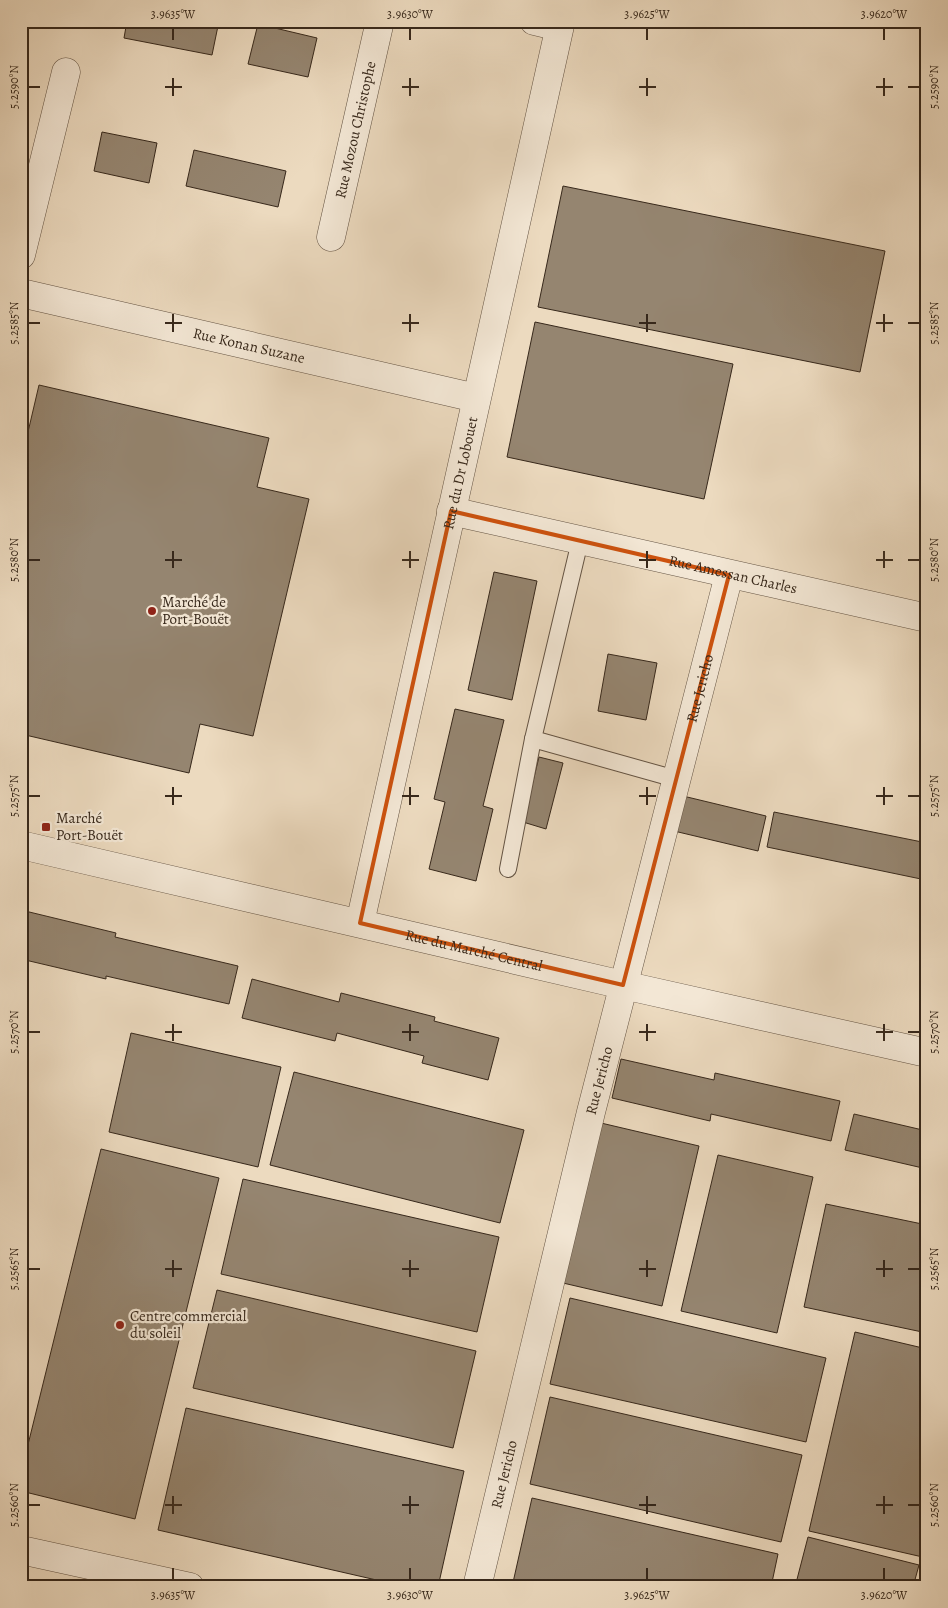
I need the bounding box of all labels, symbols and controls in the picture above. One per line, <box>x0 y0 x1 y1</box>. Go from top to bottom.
text: 3.9635°W <box>151 6 196 22</box>
text: 3.9630°W <box>387 6 434 22</box>
text: 3.9625°W <box>624 6 670 22</box>
text: 3.9620°W <box>861 6 908 22</box>
street label: Rue Mozou Christophe <box>330 59 381 200</box>
text: 5.2590°N <box>6 65 22 109</box>
text: 5.2590°N <box>926 65 942 109</box>
text: 5.2585°N <box>6 301 22 344</box>
text: 5.2585°N <box>926 301 942 344</box>
street label: Rue Konan Suzane <box>191 323 307 368</box>
street label: Rue du Dr Lobouet <box>438 415 483 531</box>
text: 5.2580°N <box>6 538 22 582</box>
text: 5.2580°N <box>926 538 942 582</box>
street label: Rue Amessan Charles <box>667 550 799 599</box>
place label: Marché de Port-Bouët <box>162 592 229 629</box>
marker: Marché de Port-Bouët <box>146 605 158 617</box>
street label: Rue Jericho <box>682 652 718 724</box>
text: 5.2575°N <box>6 775 22 817</box>
text: 5.2575°N <box>926 775 942 817</box>
place label: Marché Port-Bouët <box>56 808 123 845</box>
marker: Marché Port-Bouët <box>40 821 52 833</box>
street label: Rue du Marché Central <box>403 925 545 976</box>
text: 5.2570°N <box>6 1010 22 1054</box>
text: 5.2570°N <box>926 1010 942 1054</box>
street label: Rue Jericho <box>581 1044 617 1117</box>
text: 5.2565°N <box>6 1247 22 1290</box>
text: 5.2565°N <box>926 1247 942 1290</box>
place label: Centre commercial du soleil <box>130 1306 247 1343</box>
marker: Centre commercial du soleil <box>114 1319 126 1331</box>
street label: Rue Jericho <box>486 1438 522 1510</box>
text: 5.2560°N <box>6 1483 22 1527</box>
text: 5.2560°N <box>926 1483 942 1527</box>
text: 3.9635°W <box>151 1587 196 1603</box>
text: 3.9630°W <box>387 1587 434 1603</box>
text: 3.9625°W <box>624 1587 670 1603</box>
text: 3.9620°W <box>861 1587 908 1603</box>

